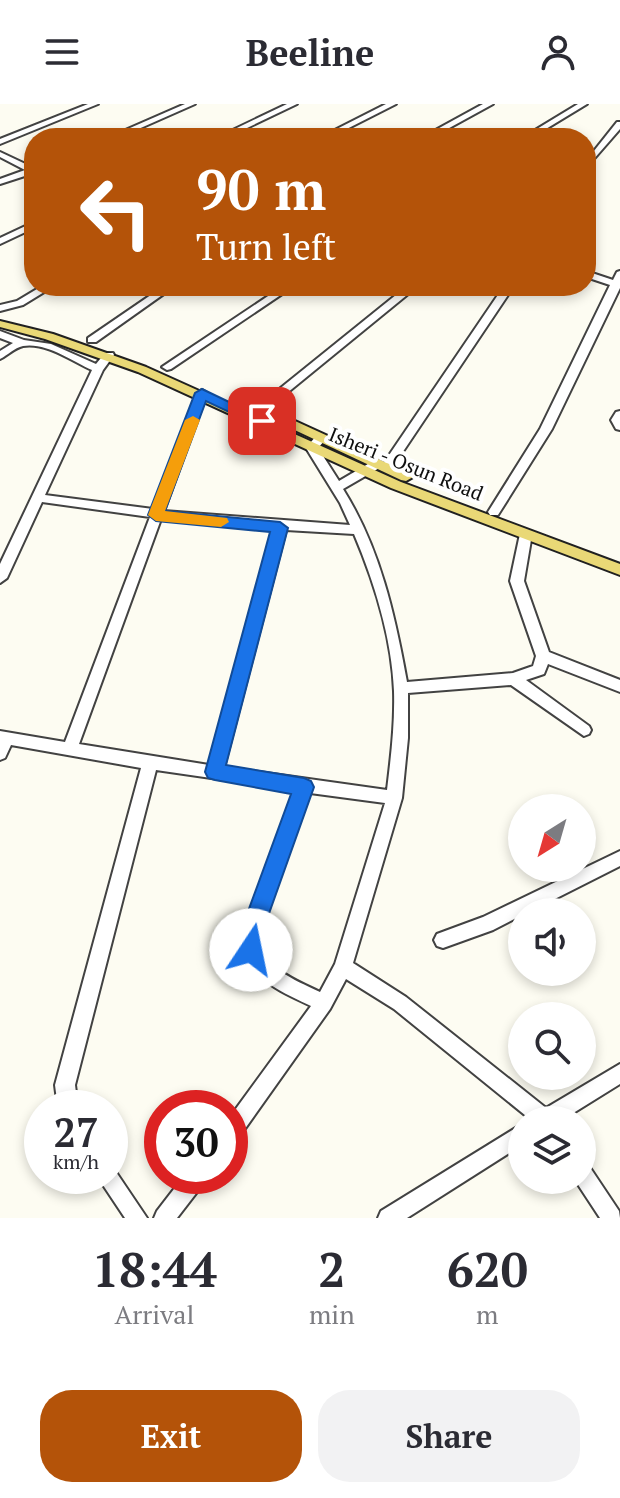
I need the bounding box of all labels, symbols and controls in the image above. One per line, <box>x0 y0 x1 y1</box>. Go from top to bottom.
text: Beeline <box>246 29 374 76</box>
icon: menu <box>40 30 84 74</box>
icon: person <box>536 30 580 74</box>
text: 90 m <box>196 152 326 226</box>
icon: left <box>64 160 168 264</box>
text: Turn left <box>196 223 336 270</box>
pin <box>228 387 296 455</box>
icon: arrive <box>240 399 284 443</box>
street label: Isheri - Osun Road <box>325 420 487 507</box>
north arrow <box>508 794 596 882</box>
map controls <box>508 794 596 1194</box>
button: sound <box>508 898 596 986</box>
position arrow <box>209 908 293 992</box>
button: search <box>508 1002 596 1090</box>
speed limit sign: 30 <box>144 1090 248 1194</box>
text: 27 <box>53 1105 99 1158</box>
button: layers <box>508 1106 596 1194</box>
text: km/h <box>53 1148 99 1175</box>
text: 18:44 <box>92 1237 217 1301</box>
text: 2 <box>318 1237 345 1301</box>
text: 620 <box>447 1237 528 1301</box>
text: Arrival <box>115 1297 194 1331</box>
text: min <box>309 1297 355 1331</box>
text: m <box>476 1297 499 1331</box>
button: Exit <box>40 1390 302 1482</box>
button: Share <box>318 1390 580 1482</box>

